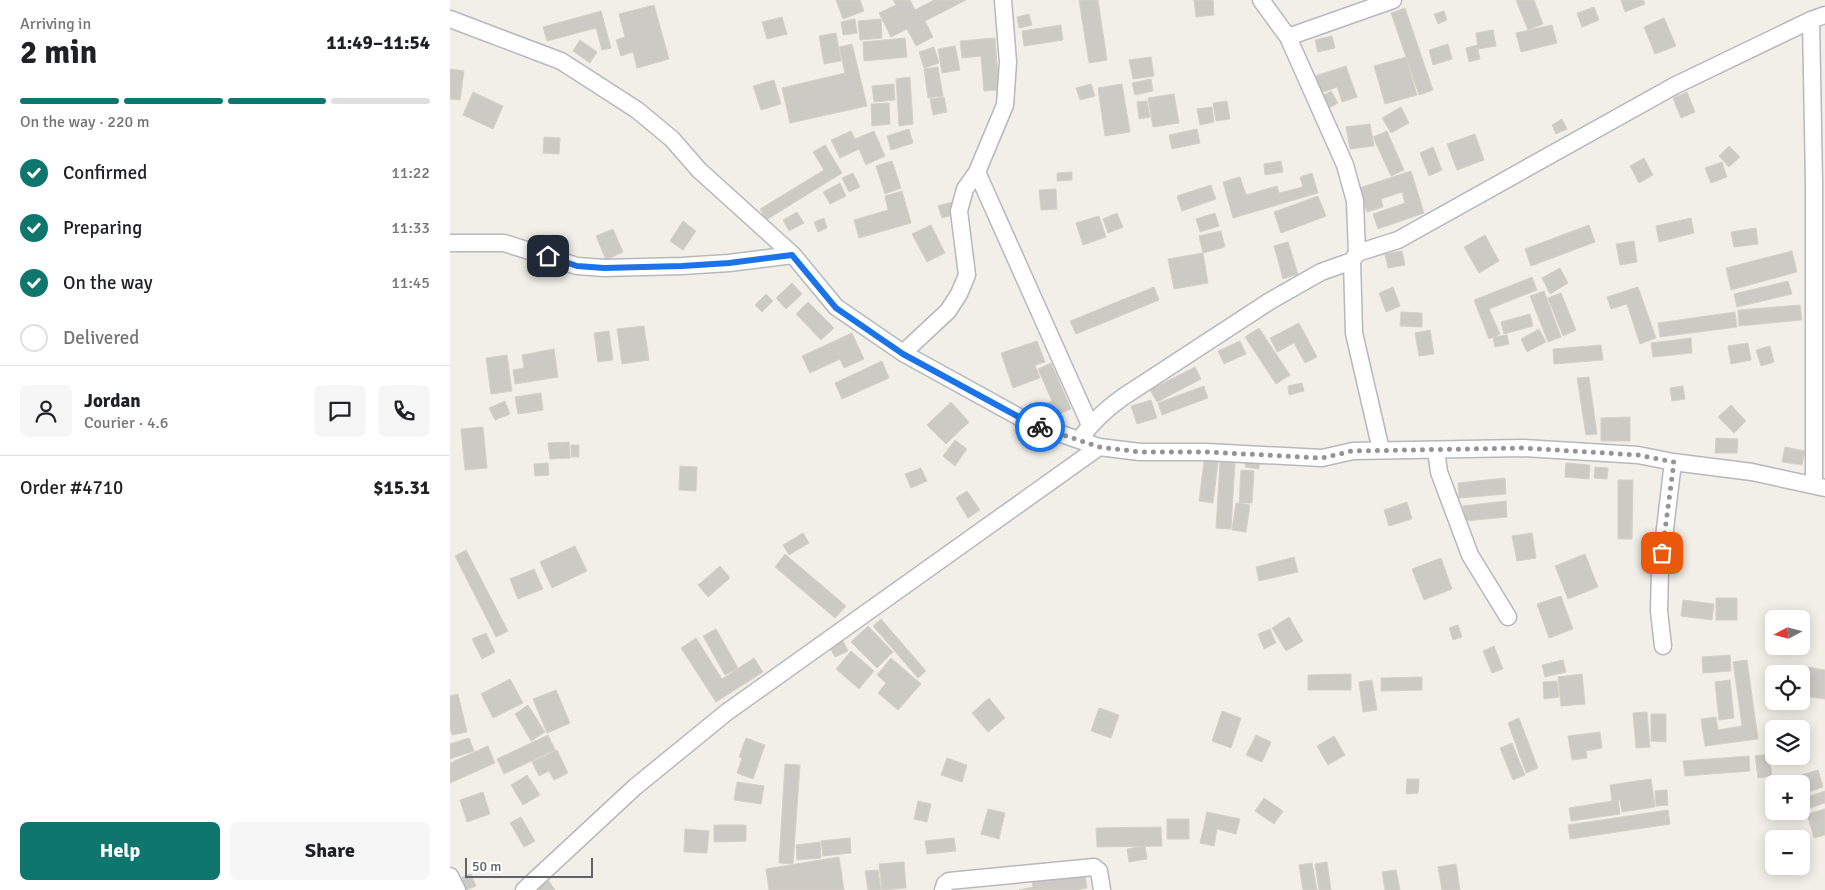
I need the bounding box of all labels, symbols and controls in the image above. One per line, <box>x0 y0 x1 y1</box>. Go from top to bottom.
text: Arriving in <box>20 14 91 34</box>
text: 11:49–11:54 <box>326 31 430 55</box>
text: 2 min <box>20 33 97 72</box>
text: On the way · 220 m <box>20 112 150 132</box>
icon: check <box>20 159 48 187</box>
text: Confirmed <box>63 161 147 185</box>
text: 11:22 <box>391 163 430 183</box>
icon: check <box>20 214 48 242</box>
text: Preparing <box>63 216 142 240</box>
text: 11:33 <box>391 218 430 238</box>
pin <box>527 235 569 277</box>
icon: home <box>534 242 562 270</box>
icon: check <box>20 269 48 297</box>
text: On the way <box>63 271 153 295</box>
text: 11:45 <box>391 273 430 293</box>
text: Delivered <box>63 326 139 350</box>
button: person <box>20 385 72 437</box>
button: chat <box>314 385 366 437</box>
button: phone <box>378 385 430 437</box>
text: Jordan <box>84 389 141 413</box>
courier <box>1015 402 1065 452</box>
text: Courier · 4.6 <box>84 413 168 433</box>
icon: bike <box>1026 413 1054 441</box>
text: Order #4710 <box>20 476 123 500</box>
text: $15.31 <box>373 476 430 500</box>
pin <box>1641 532 1683 574</box>
icon: bag <box>1648 539 1676 567</box>
north arrow <box>1765 610 1810 655</box>
map controls <box>1765 610 1810 875</box>
button: locate <box>1765 665 1810 710</box>
button: layers <box>1765 720 1810 765</box>
button: + <box>1765 775 1810 820</box>
button: Help <box>20 822 220 880</box>
button: Share <box>230 822 430 880</box>
button: − <box>1765 830 1810 875</box>
scale bar <box>465 855 592 878</box>
text: 50 m <box>472 858 501 875</box>

